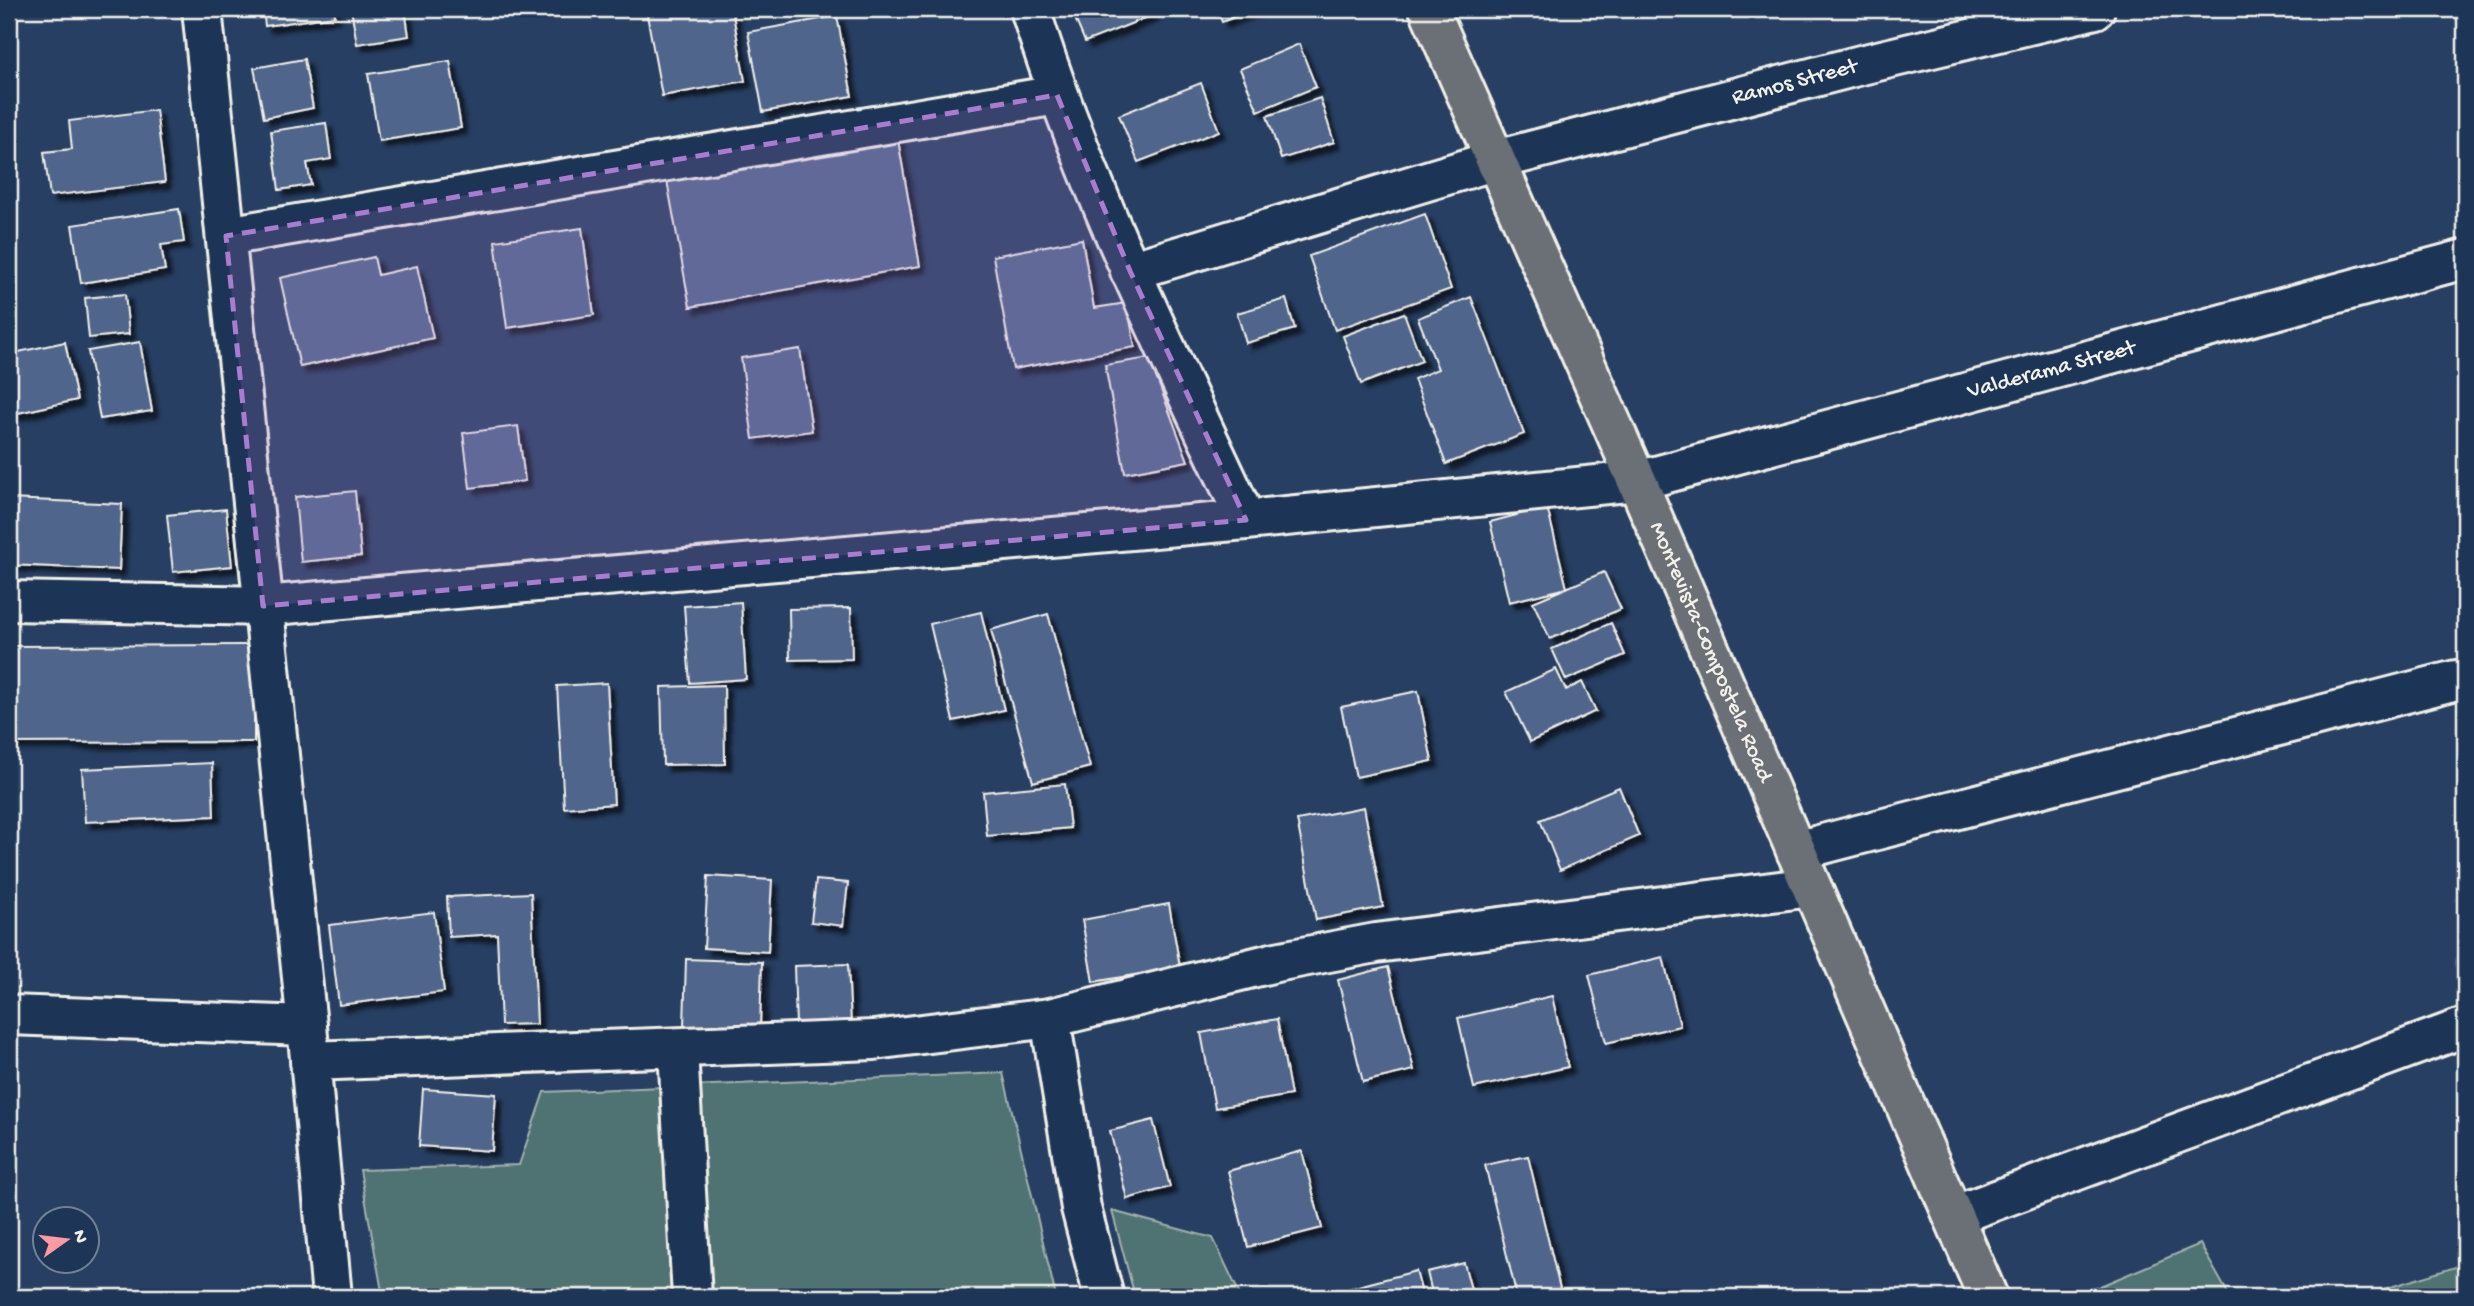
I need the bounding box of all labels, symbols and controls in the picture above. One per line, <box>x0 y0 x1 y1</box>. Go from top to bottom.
street label: Ramos Street <box>1729 53 1862 112</box>
street label: Valderama Street <box>1963 334 2140 406</box>
street label: Montevista-Compostela Road <box>1643 518 1779 788</box>
north arrow <box>32 1204 102 1274</box>
text: N <box>66 1228 92 1246</box>

